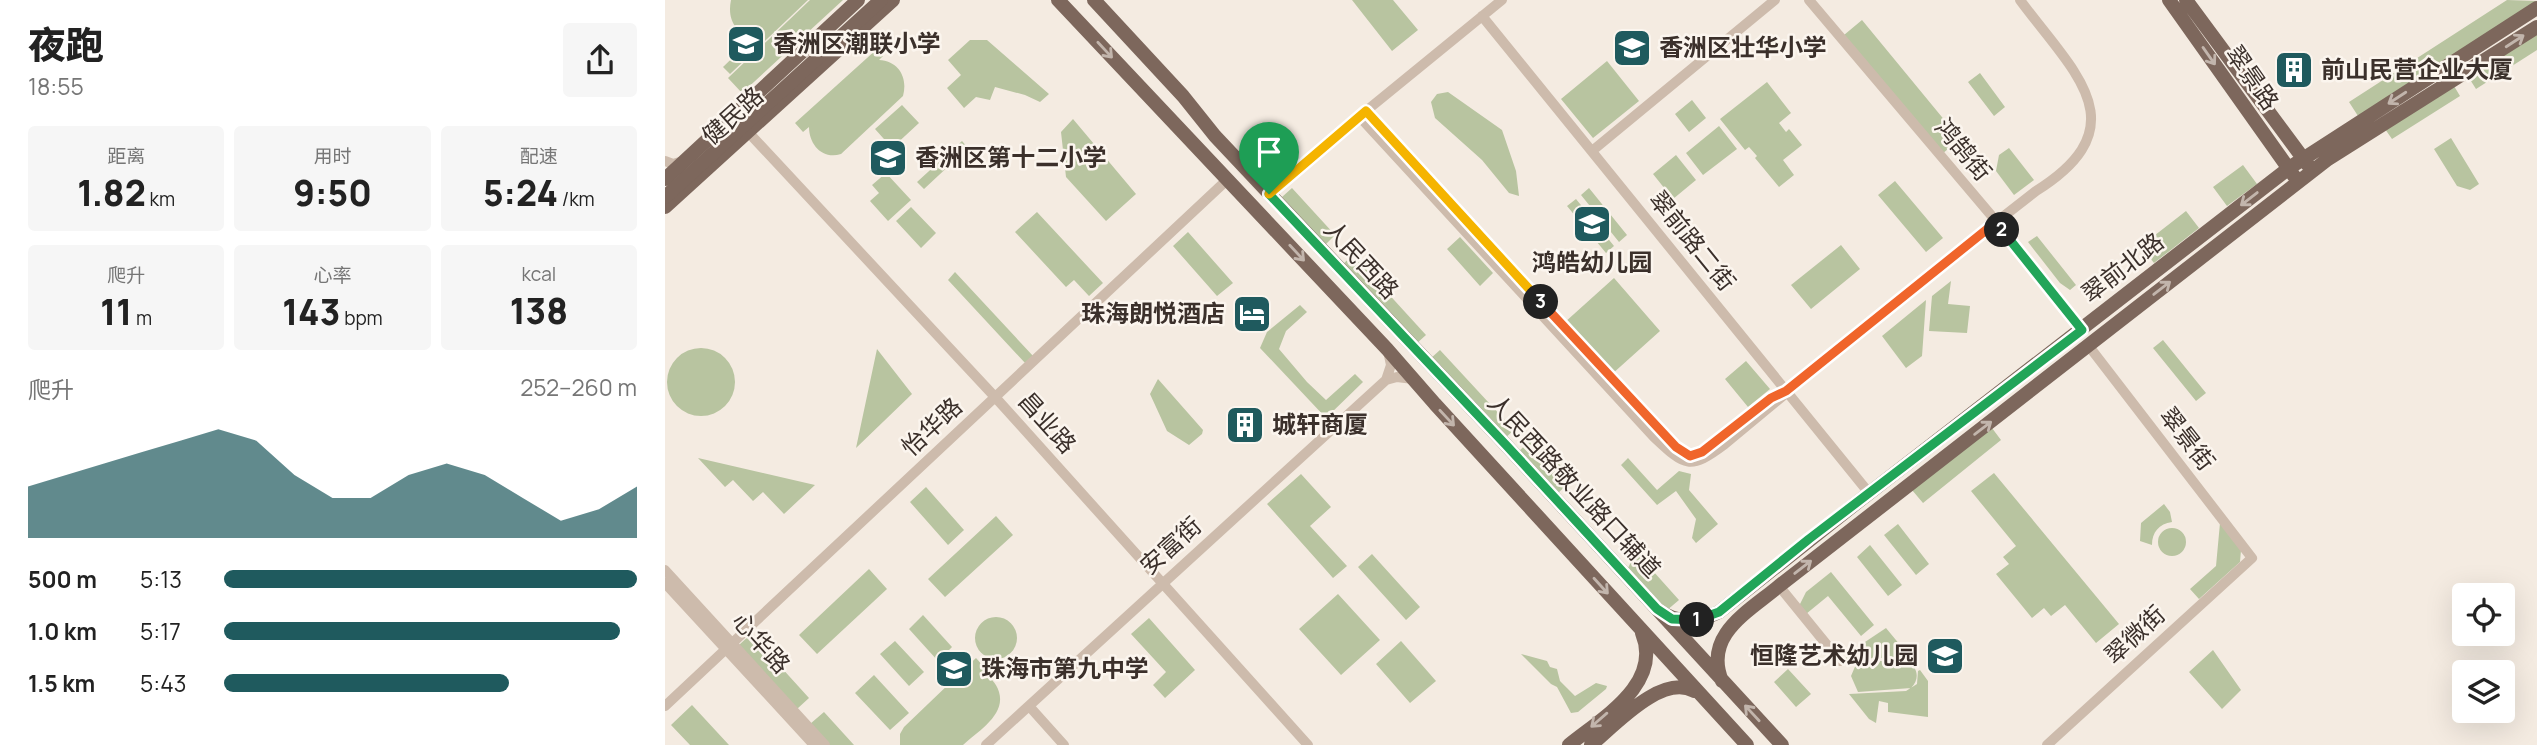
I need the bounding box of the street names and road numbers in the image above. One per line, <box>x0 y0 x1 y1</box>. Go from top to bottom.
street label: 翠景路 <box>2219 38 2287 116</box>
street label: 健民路 <box>694 79 770 151</box>
street label: 鸿鹄街 <box>1928 111 2000 187</box>
street label: 翠前路二街 <box>1643 183 1744 297</box>
street label: 人民西路 <box>1317 213 1407 305</box>
street label: 翠前北路 <box>2074 224 2170 309</box>
street label: 昌业路 <box>1012 384 1084 460</box>
street label: 人民西路敬业路口辅道 <box>1481 386 1669 584</box>
street label: 怡华路 <box>893 389 969 463</box>
street label: 翠景街 <box>2153 400 2223 477</box>
street label: 安富街 <box>1132 509 1208 581</box>
street label: 翠微街 <box>2096 597 2172 671</box>
street label: 心华路 <box>726 604 798 680</box>

